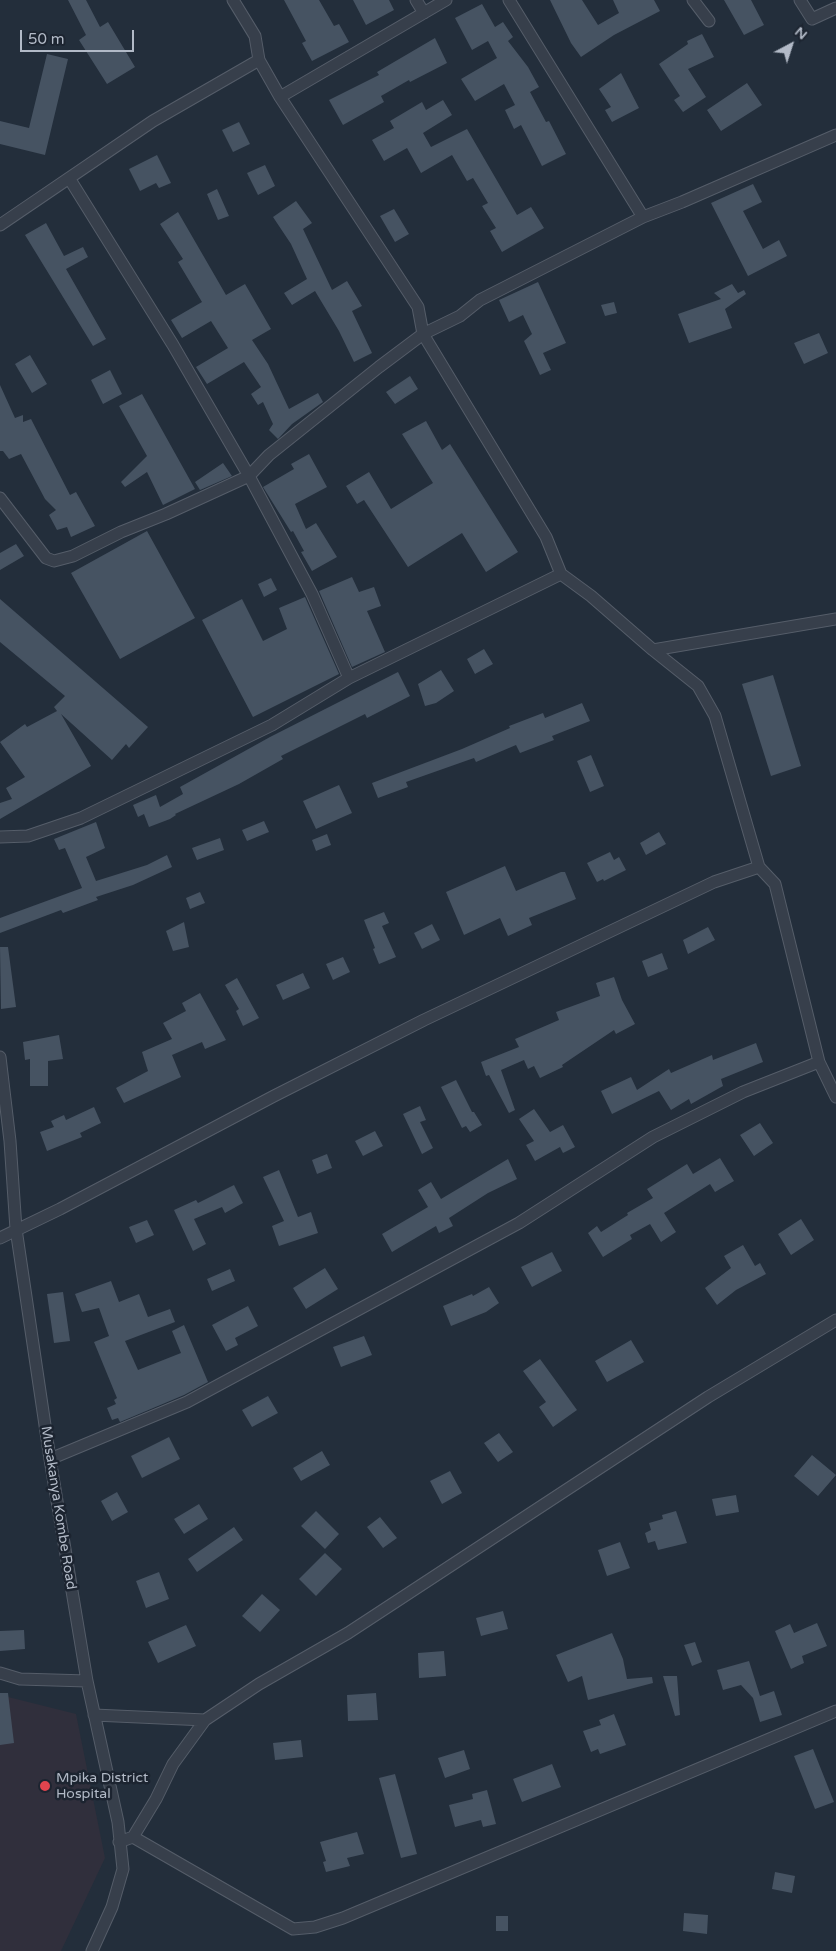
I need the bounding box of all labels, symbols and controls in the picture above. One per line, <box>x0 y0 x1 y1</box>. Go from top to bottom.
scale bar <box>22 20 136 52</box>
north arrow <box>766 20 816 70</box>
text: N <box>791 23 811 43</box>
text: 50 m <box>28 30 65 48</box>
street label: Musakanya Kombe Road <box>37 1425 79 1591</box>
place label: Mpika District Hospital <box>56 1770 148 1802</box>
marker: Mpika District Hospital <box>38 1779 52 1793</box>

